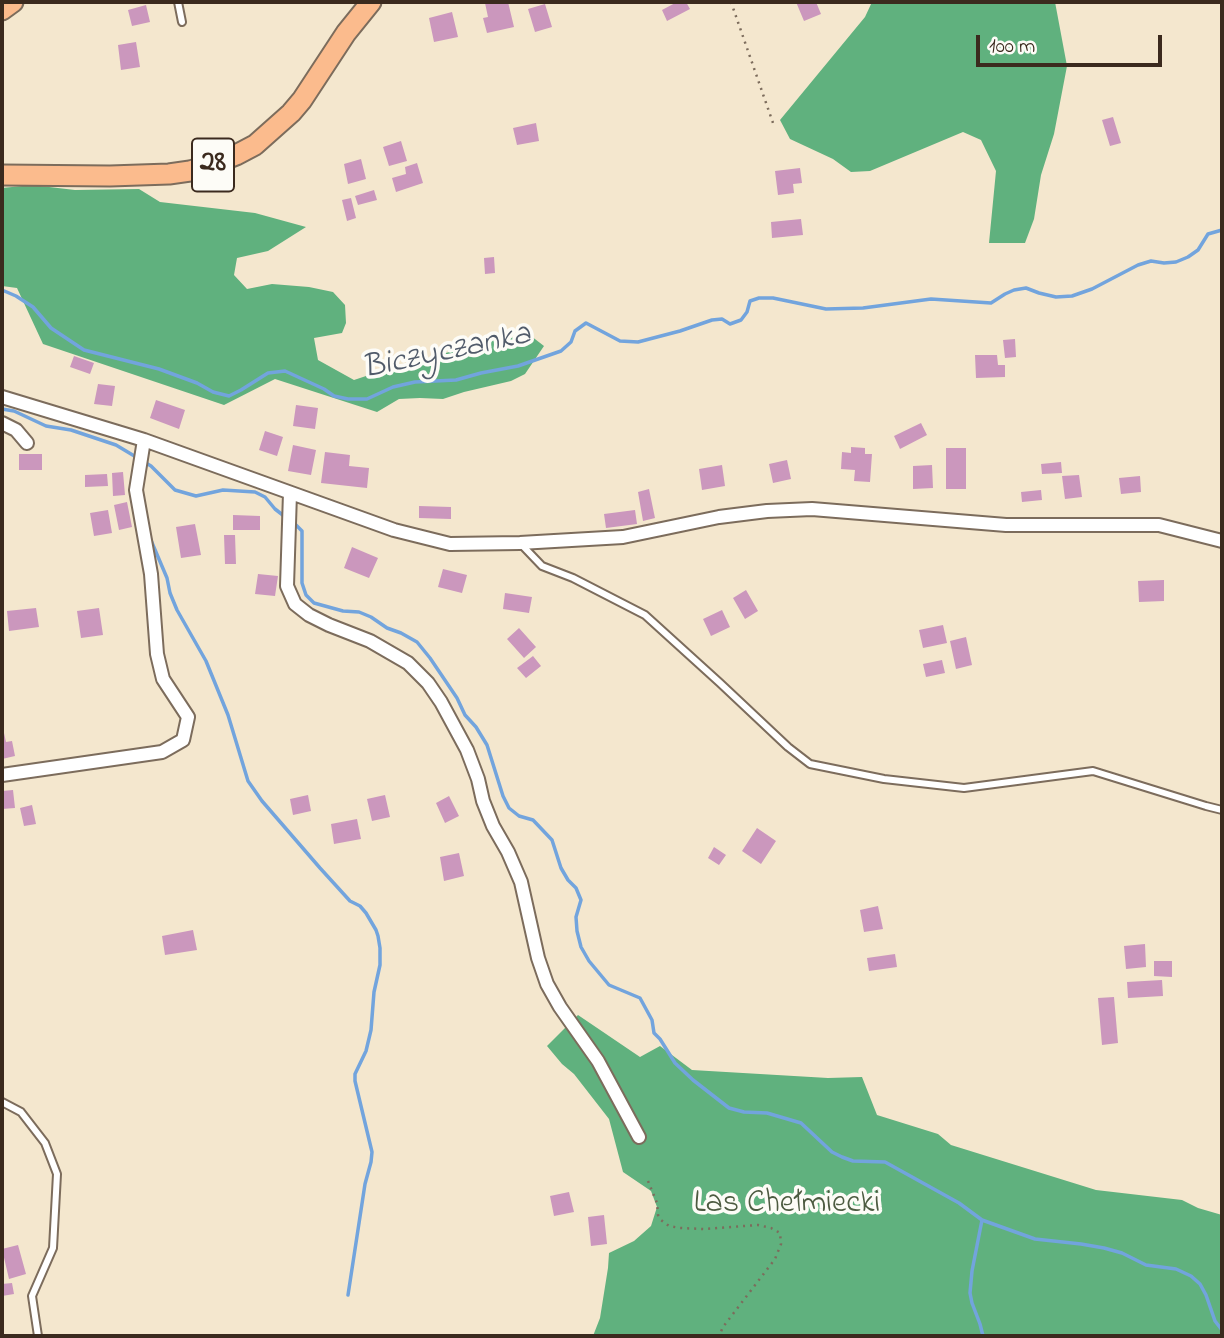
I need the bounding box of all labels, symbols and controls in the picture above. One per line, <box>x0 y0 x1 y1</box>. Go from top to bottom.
scale bar <box>979 21 1164 65</box>
text: 100 m <box>989 32 1035 62</box>
road number: 28 <box>192 139 234 192</box>
water label: Biczyczanka <box>359 317 535 391</box>
park label: Las Chełmiecki <box>694 1187 880 1225</box>

